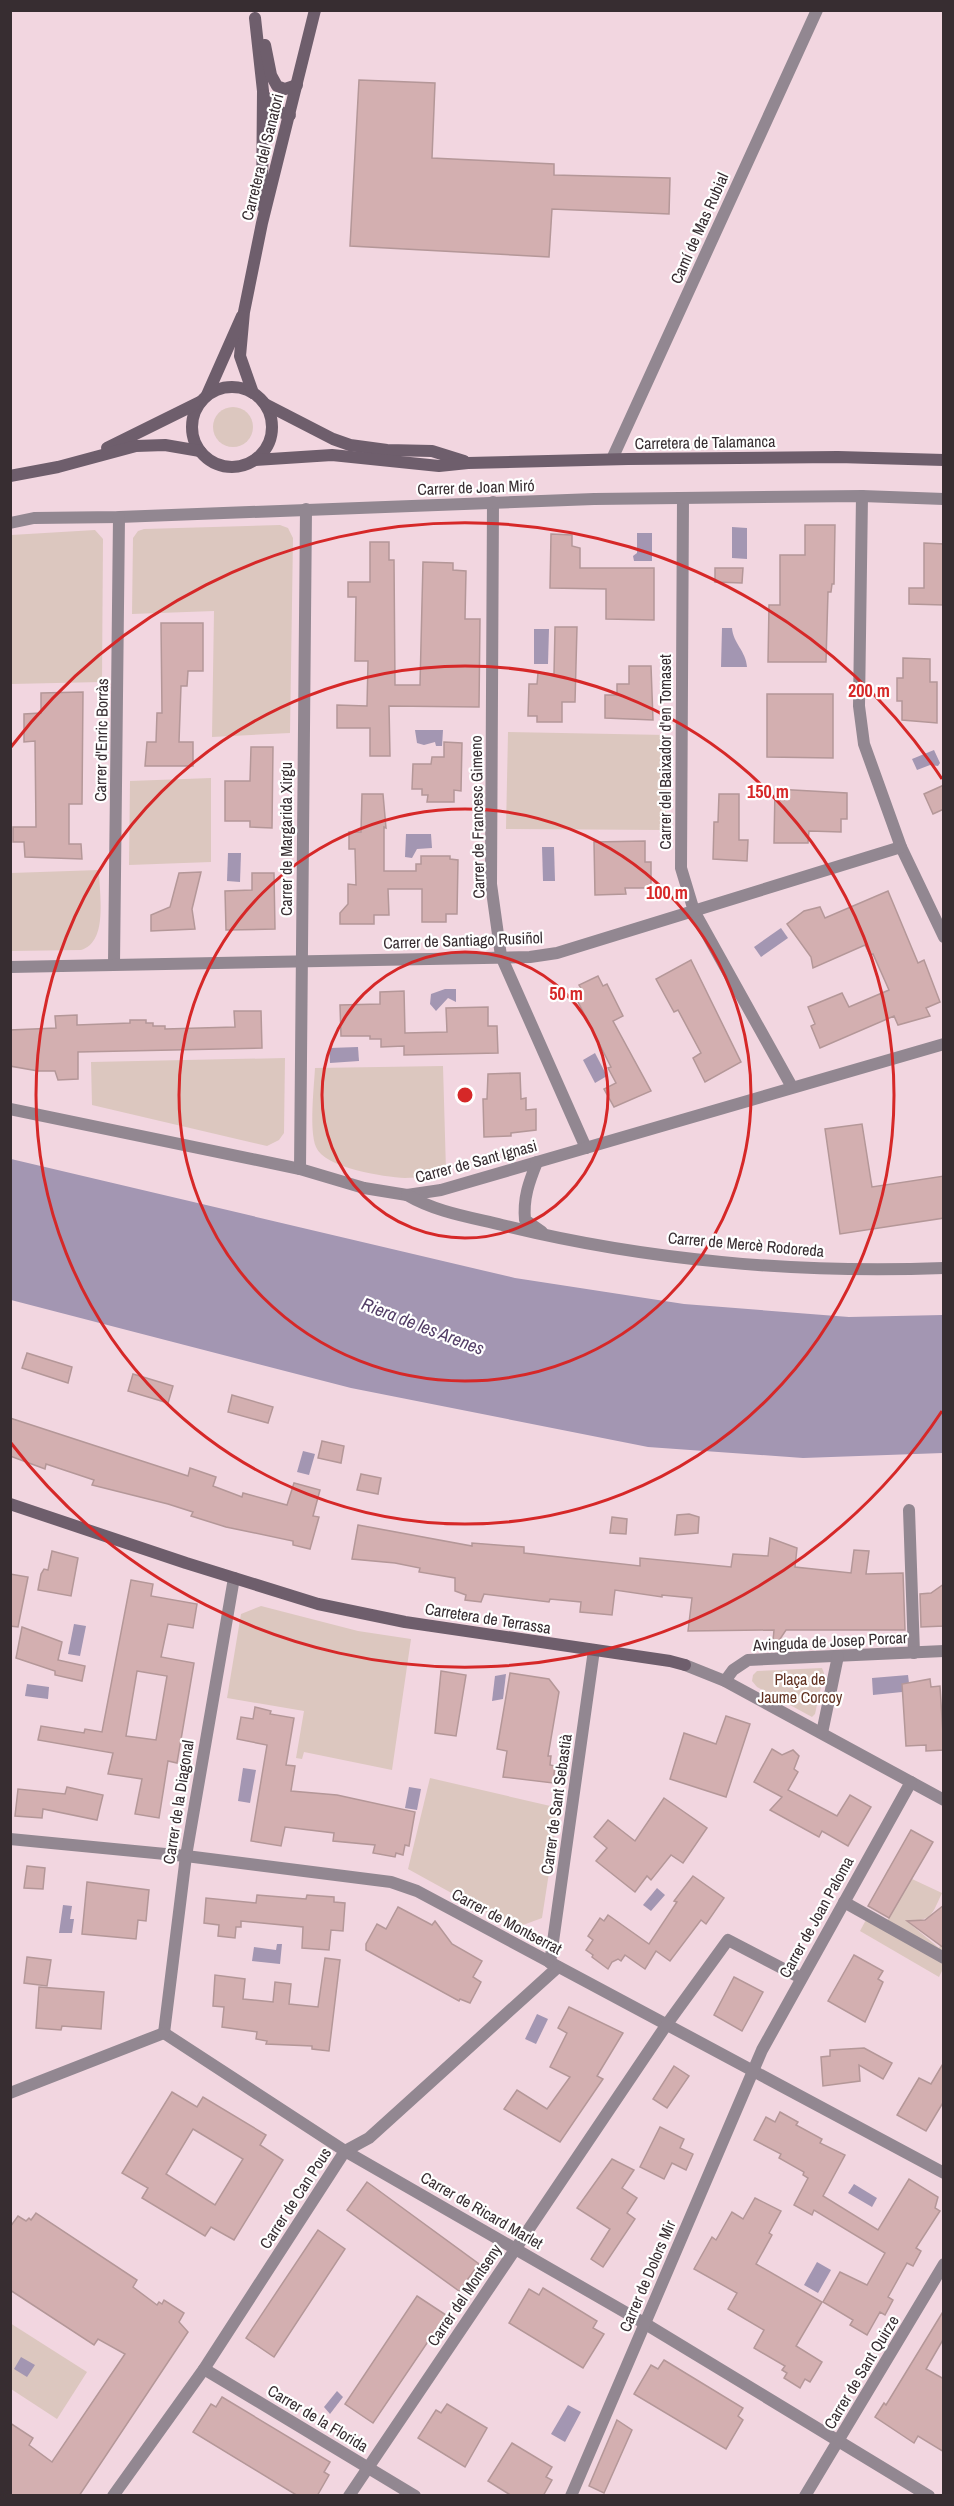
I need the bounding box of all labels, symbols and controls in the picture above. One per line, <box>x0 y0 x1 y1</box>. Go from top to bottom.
street label: Carretera del Sanatori <box>236 91 288 223</box>
street label: Camí de Mas Rubial <box>665 169 733 287</box>
street label: Carretera de Talamanca <box>634 430 776 454</box>
street label: Carrer de Joan Miró <box>417 474 535 500</box>
street label: Carrer del Baixador d'en Tomaset <box>654 654 676 850</box>
street label: Carrer d'Enric Borràs <box>89 678 113 802</box>
text: 200 m <box>848 678 890 703</box>
street label: Carrer de Francesc Gimeno <box>465 735 489 899</box>
street label: Carrer de Margarida Xirgu <box>275 762 297 916</box>
text: 150 m <box>747 779 789 804</box>
text: 100 m <box>646 880 688 905</box>
street label: Carrer de Santiago Rusiñol <box>383 926 543 954</box>
text: 50 m <box>549 981 583 1006</box>
centre of rings <box>455 1085 475 1105</box>
street label: Carrer de Sant Ignasi <box>413 1134 539 1188</box>
street label: Carrer de Mercè Rodoreda <box>667 1226 826 1262</box>
water label: Riera de les Arenes <box>358 1291 488 1361</box>
street label: Carretera de Terrassa <box>423 1597 553 1639</box>
street label: Avinguda de Josep Porcar <box>751 1626 908 1656</box>
park label: Plaça de Jaume Corcoy <box>758 1668 843 1708</box>
street label: Carrer de Sant Sebastià <box>535 1732 577 1876</box>
street label: Carrer de la Diagonal <box>157 1738 199 1866</box>
street label: Carrer de Joan Paloma <box>773 1852 859 1982</box>
street label: Carrer de Montserrat <box>448 1883 566 1959</box>
street label: Carrer de Can Pous <box>254 2143 336 2253</box>
street label: Carrer de Ricard Marlet <box>417 2166 547 2254</box>
street label: Carrer de Dolors Mir <box>614 2216 681 2335</box>
street label: Carrer del Montseny <box>422 2239 507 2350</box>
street label: Carrer de Sant Quirze <box>818 2311 904 2433</box>
street label: Carrer de la Florida <box>264 2379 373 2457</box>

